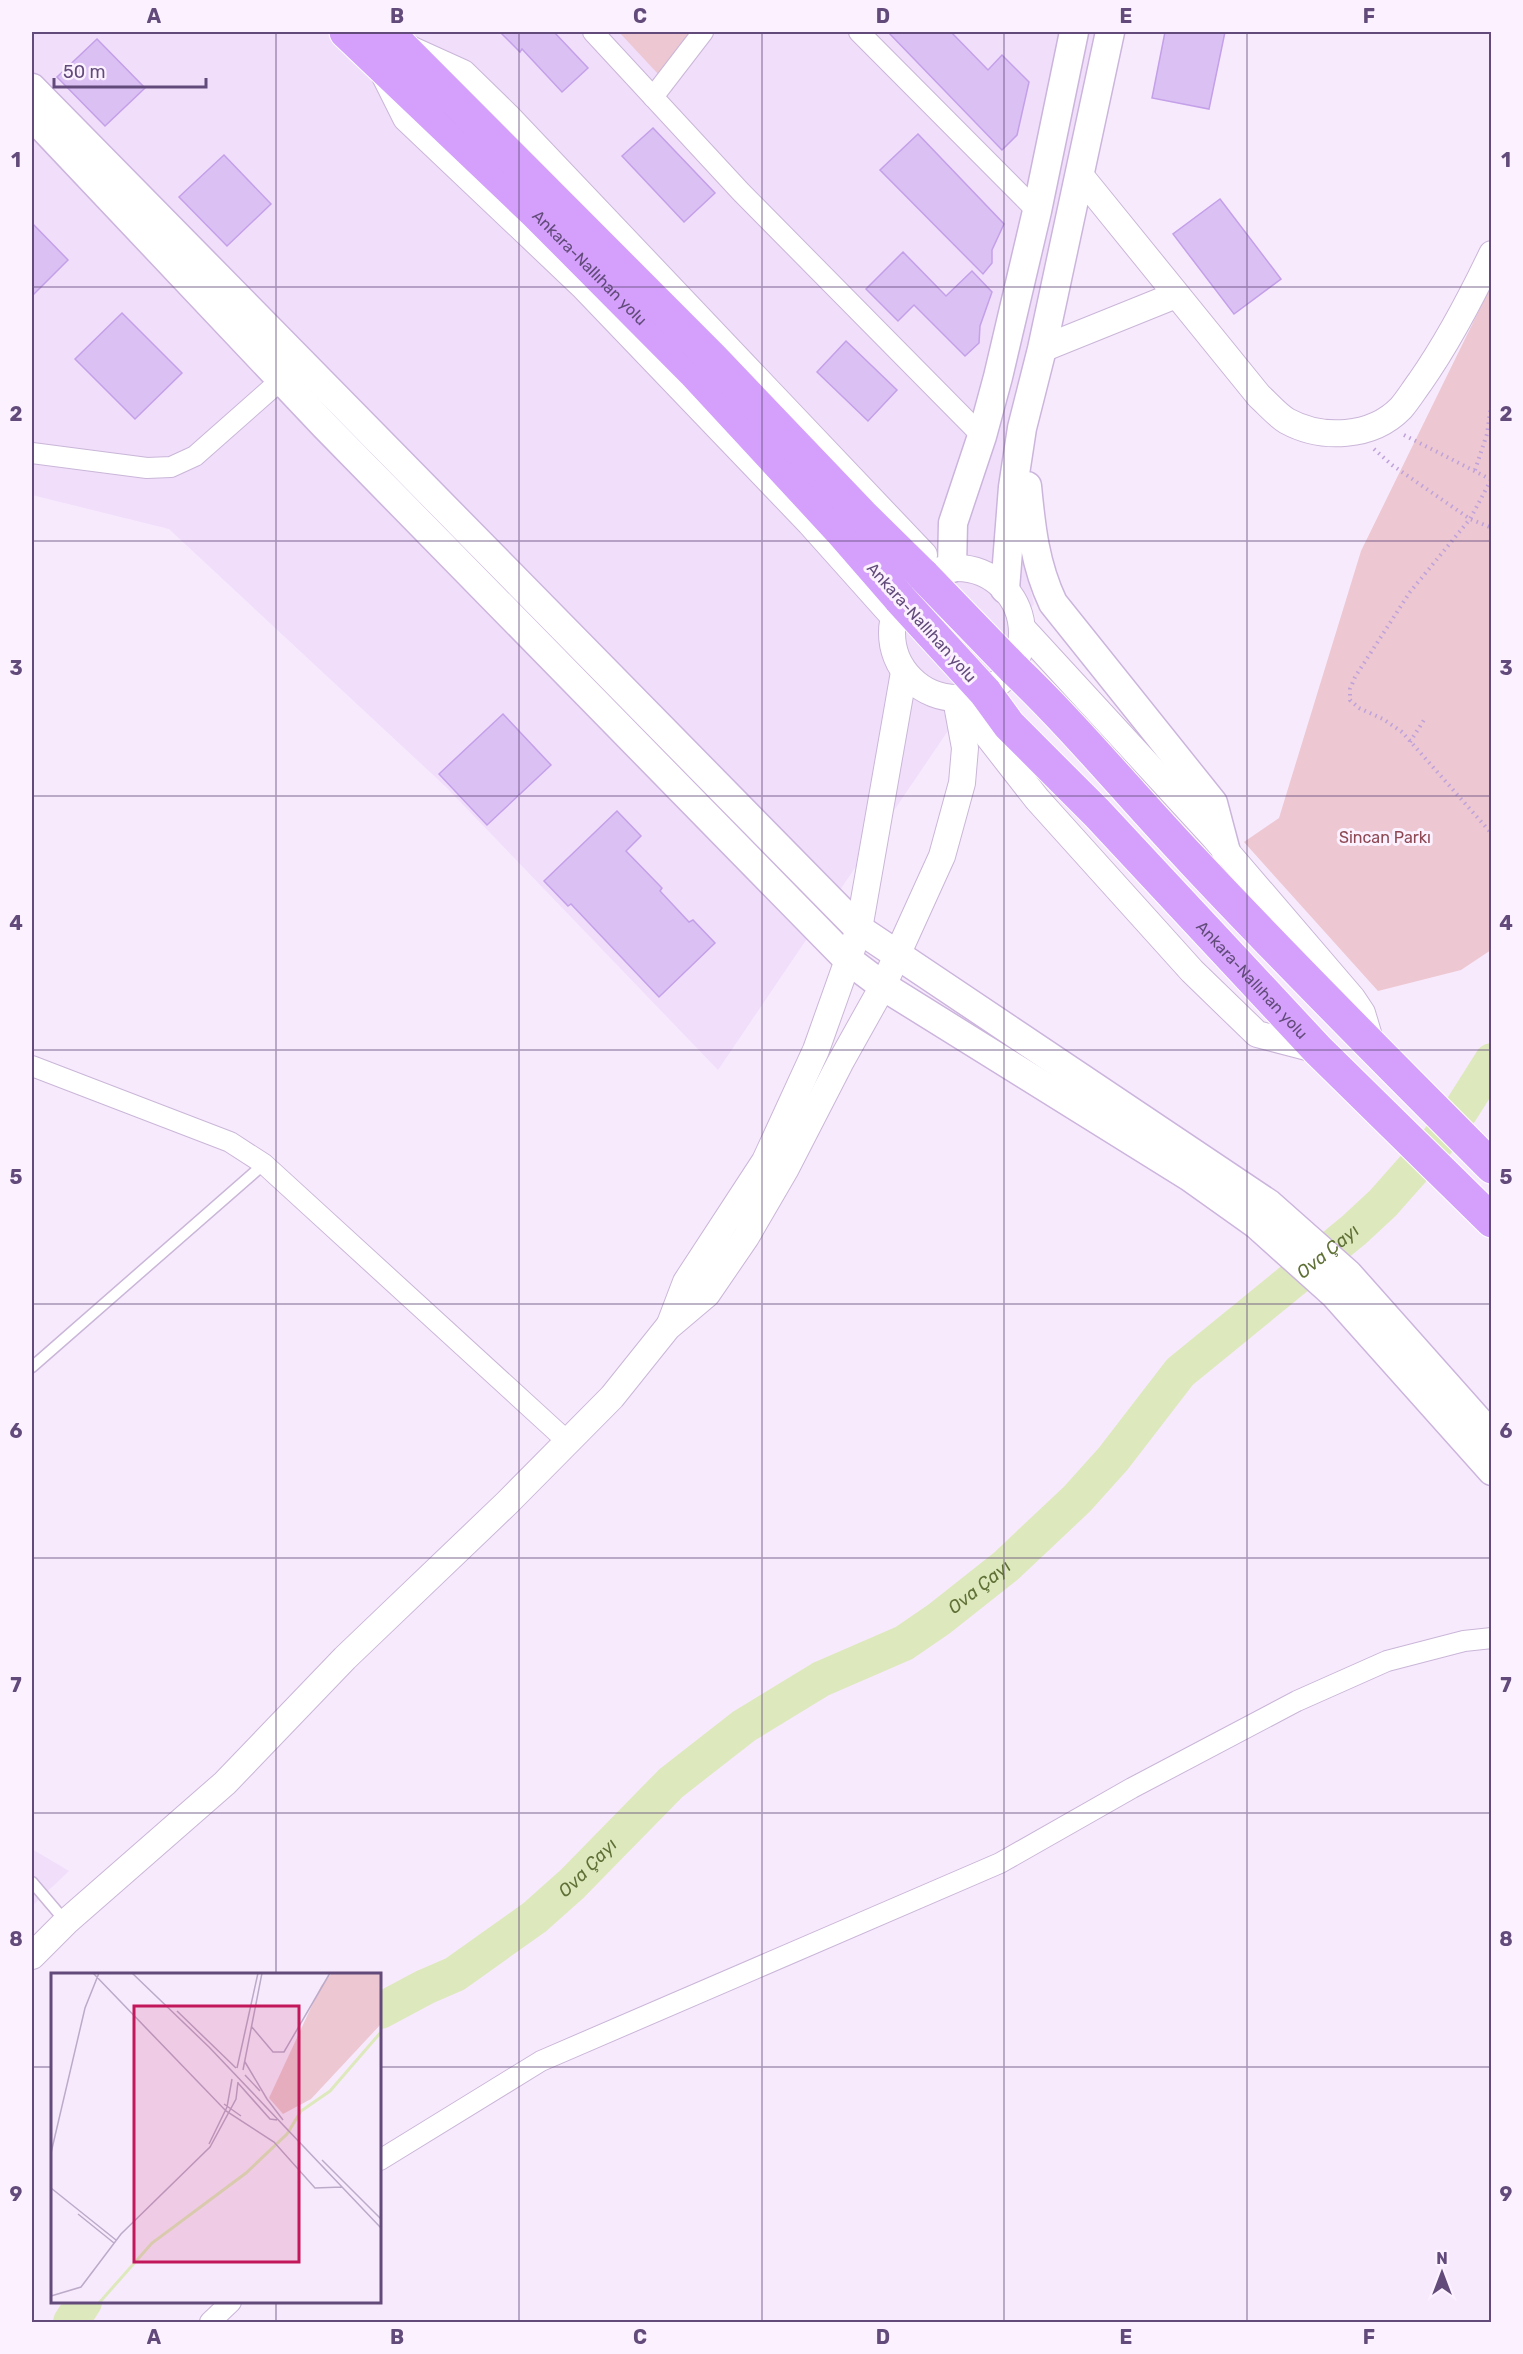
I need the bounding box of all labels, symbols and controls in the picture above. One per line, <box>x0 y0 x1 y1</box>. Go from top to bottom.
text: A <box>147 4 162 28</box>
text: B <box>390 4 404 28</box>
text: C <box>633 4 647 28</box>
text: D <box>876 4 890 28</box>
text: E <box>1120 4 1132 28</box>
text: F <box>1363 4 1375 28</box>
scale bar <box>54 51 206 89</box>
text: 50 m <box>63 61 106 83</box>
text: 1 <box>11 148 21 172</box>
text: 1 <box>1501 148 1511 172</box>
street label: Ankara-Nallıhan yolu <box>528 206 651 329</box>
text: 2 <box>10 402 23 426</box>
text: 2 <box>1500 402 1513 426</box>
street label: Ankara-Nallıhan yolu <box>863 559 980 686</box>
text: 3 <box>9 656 23 680</box>
text: 3 <box>1499 656 1513 680</box>
park label: Sincan Parkı <box>1339 828 1431 847</box>
text: 4 <box>9 911 23 935</box>
text: 4 <box>1499 911 1513 935</box>
street label: Ankara-Nallıhan yolu <box>1192 917 1312 1043</box>
text: 5 <box>10 1165 23 1189</box>
text: 5 <box>1500 1165 1513 1189</box>
water label: Ova Çayı <box>1292 1220 1364 1283</box>
text: 6 <box>9 1419 23 1443</box>
text: 6 <box>1499 1419 1513 1443</box>
water label: Ova Çayı <box>943 1556 1016 1619</box>
text: 7 <box>10 1673 22 1697</box>
text: 7 <box>1500 1673 1512 1697</box>
water label: Ova Çayı <box>554 1834 622 1902</box>
text: 8 <box>9 1927 23 1951</box>
text: 8 <box>1499 1927 1513 1951</box>
inset map <box>51 1973 381 2303</box>
text: 9 <box>10 2182 23 2206</box>
text: 9 <box>1500 2182 1513 2206</box>
north arrow <box>1412 2243 1472 2303</box>
text: N <box>1436 2249 1448 2268</box>
text: A <box>147 2325 162 2349</box>
text: B <box>390 2325 404 2349</box>
text: C <box>633 2325 647 2349</box>
text: D <box>876 2325 890 2349</box>
text: E <box>1120 2325 1132 2349</box>
text: F <box>1363 2325 1375 2349</box>

